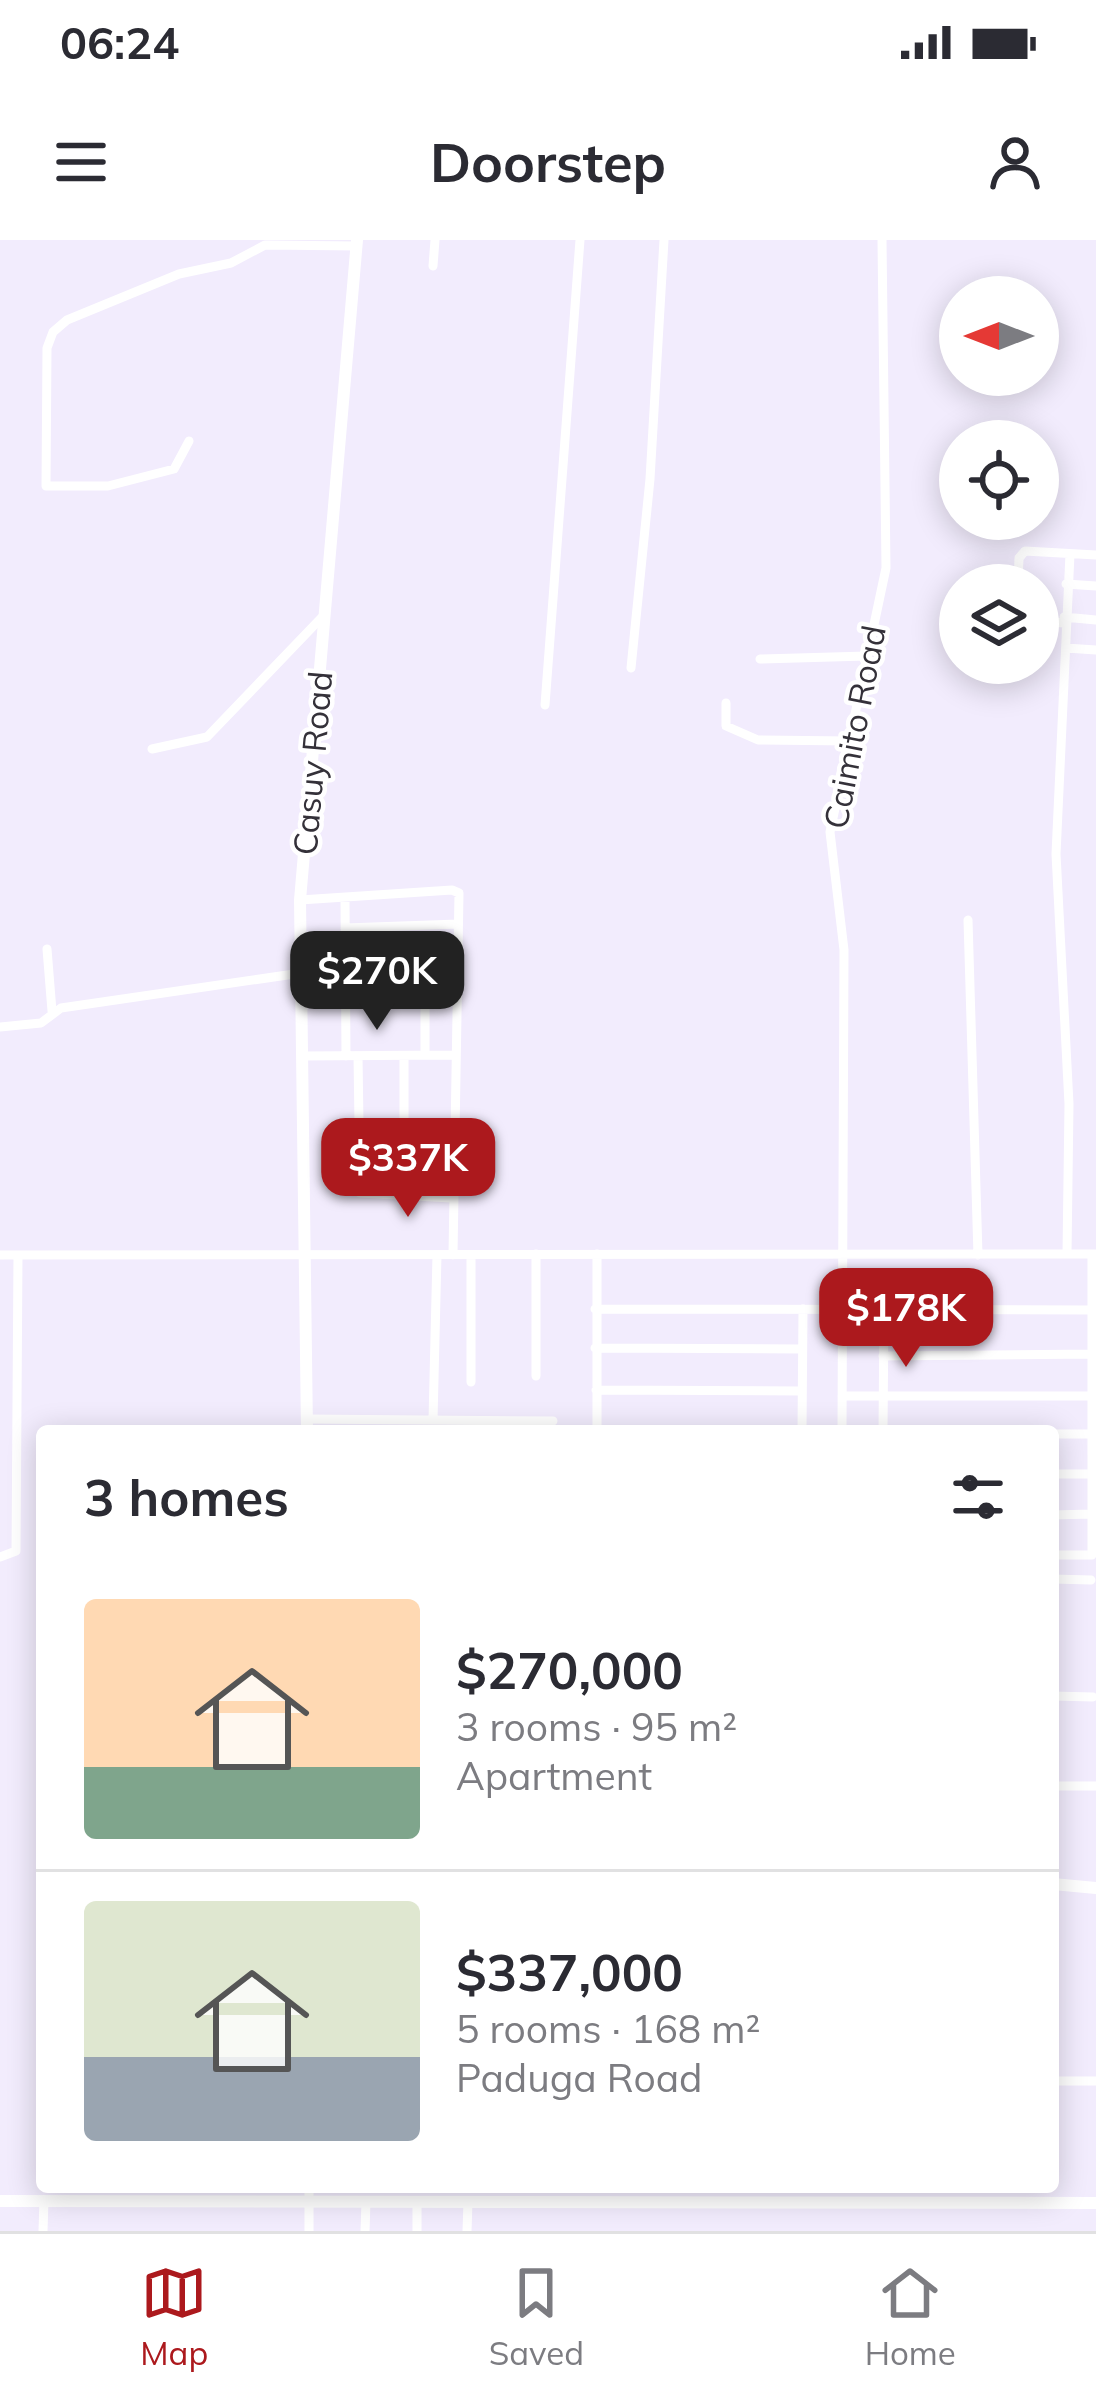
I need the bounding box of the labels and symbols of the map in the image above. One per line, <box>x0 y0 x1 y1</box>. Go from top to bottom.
north arrow <box>939 276 1059 396</box>
street label: Caimito Road <box>814 622 894 832</box>
street label: Casuy Road <box>284 669 340 857</box>
pin: $270K <box>293 931 461 1033</box>
pin: $337K <box>324 1118 492 1220</box>
pin: $178K <box>822 1268 990 1370</box>

